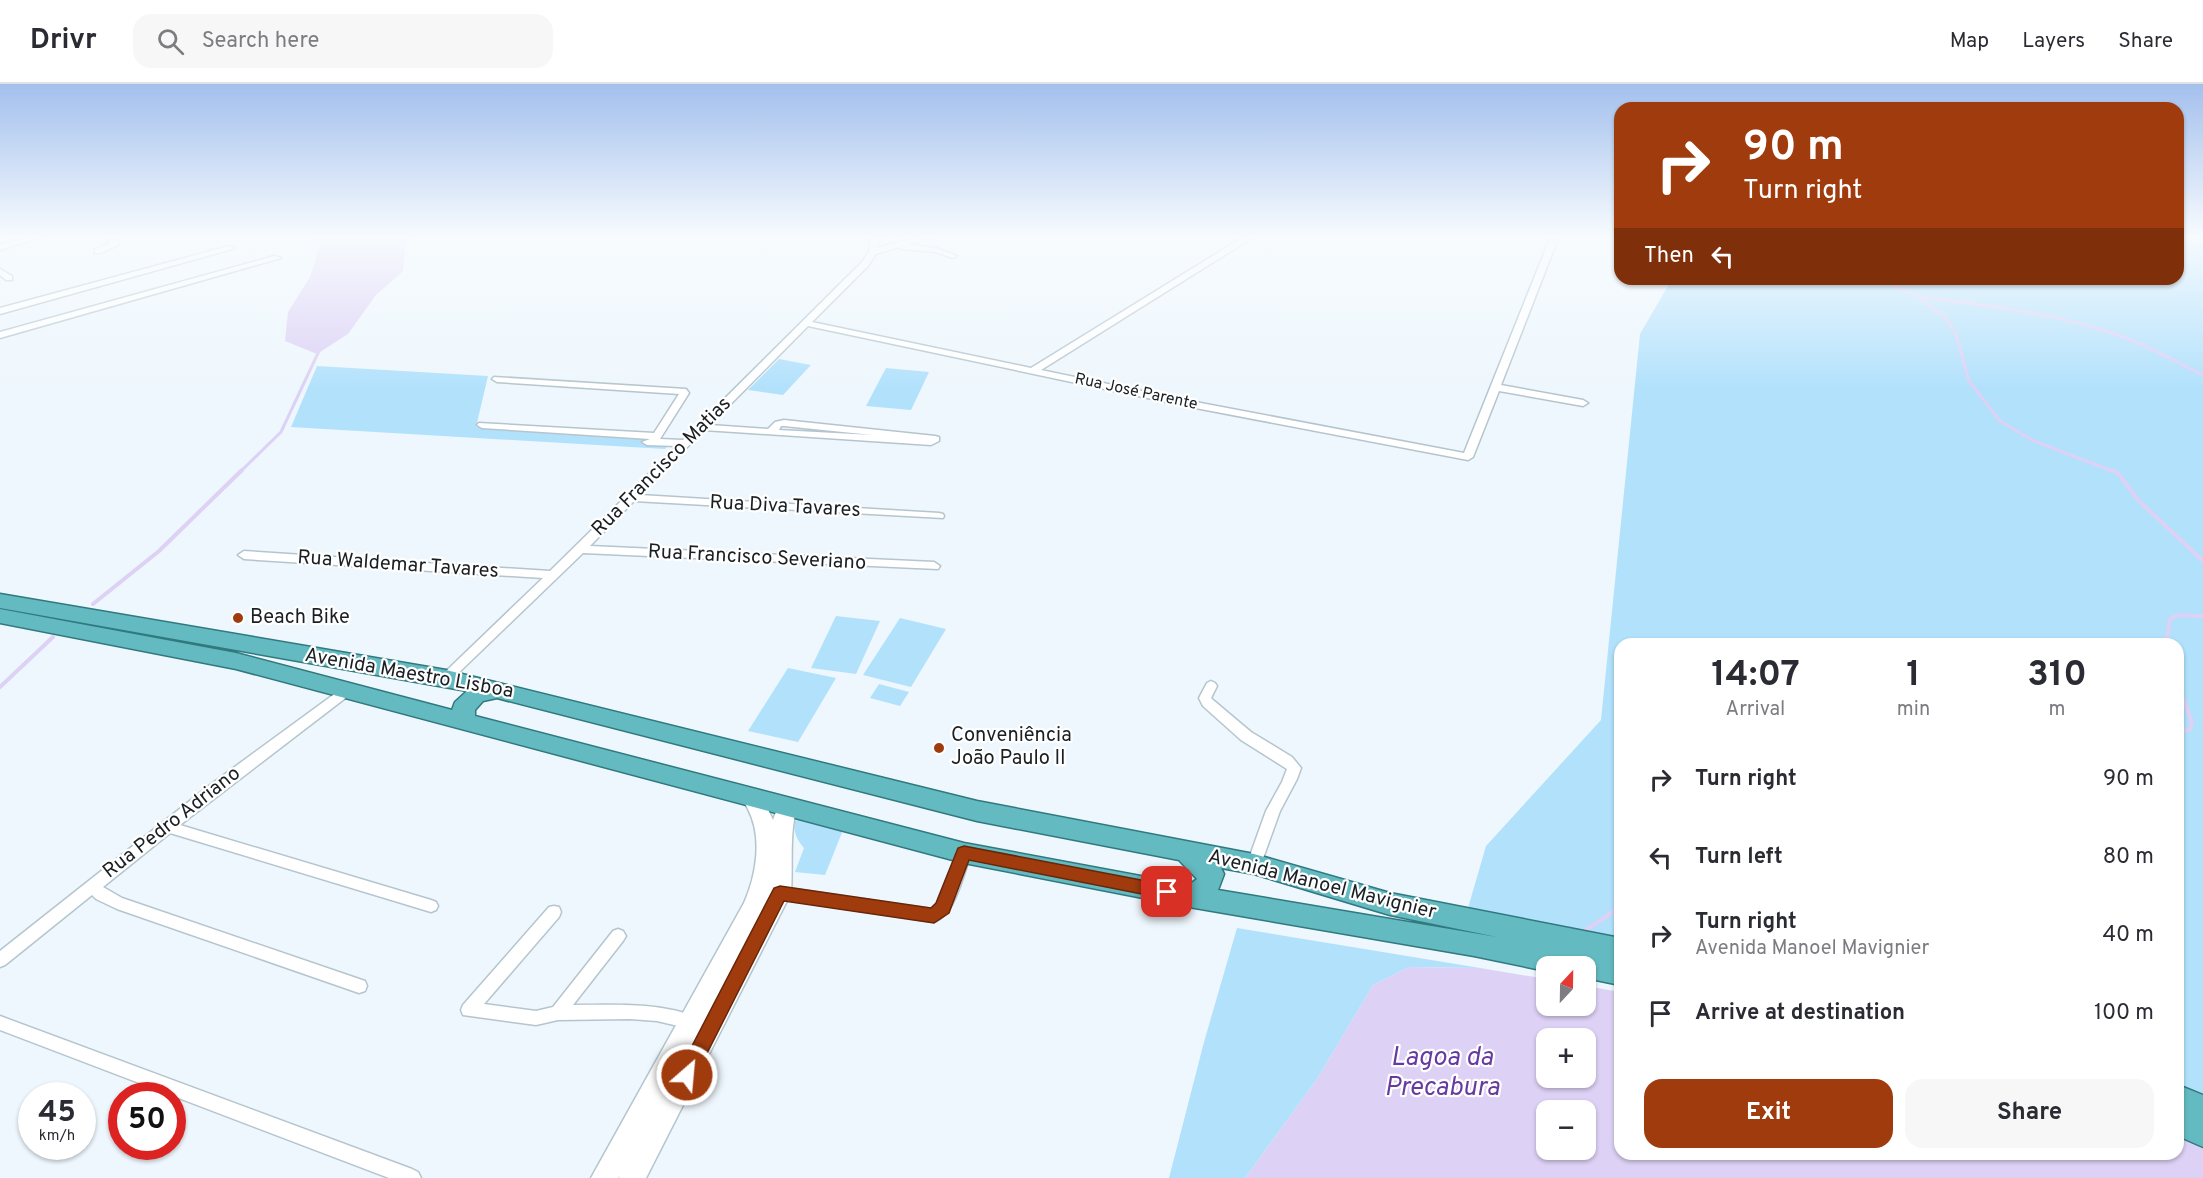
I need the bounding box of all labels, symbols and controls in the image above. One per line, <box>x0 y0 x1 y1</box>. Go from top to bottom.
search box <box>133 14 553 68</box>
text: Drivr <box>30 23 97 59</box>
icon: search <box>154 25 187 58</box>
text: Search here <box>202 28 319 55</box>
text: Map <box>1950 28 1989 55</box>
text: Layers <box>2022 28 2085 55</box>
text: Share <box>2118 28 2173 55</box>
text: 90 m <box>1743 122 1844 175</box>
icon: right <box>1644 126 1722 204</box>
text: Turn right <box>1743 174 1862 208</box>
icon: left <box>1706 240 1739 273</box>
text: Then <box>1644 243 1694 270</box>
street label: Rua José Parente <box>1073 369 1199 415</box>
street label: Rua Francisco Matias <box>587 392 737 542</box>
street label: Rua Diva Tavares <box>709 490 861 524</box>
street label: Rua Francisco Severiano <box>647 539 867 577</box>
street label: Rua Waldemar Tavares <box>297 545 499 585</box>
place label: Beach Bike <box>250 605 350 631</box>
marker: Beach Bike <box>231 611 245 625</box>
street label: Avenida Maestro Lisboa <box>303 643 515 705</box>
text: 14:07 <box>1711 653 1800 699</box>
text: 1 <box>1906 653 1921 699</box>
text: 310 <box>2027 653 2087 699</box>
text: Arrival <box>1726 697 1785 723</box>
text: min <box>1897 697 1930 723</box>
text: m <box>2049 697 2066 723</box>
place label: Conveniência João Paulo II <box>951 723 1072 772</box>
marker: Conveniência João Paulo II <box>932 741 946 755</box>
street label: Rua Pedro Adriano <box>98 761 246 885</box>
icon: right <box>1644 763 1677 796</box>
text: Turn right <box>1695 766 1797 793</box>
text: 90 m <box>2103 766 2154 793</box>
icon: left <box>1644 841 1677 874</box>
street label: Avenida Manoel Mavignier <box>1205 844 1439 926</box>
text: Turn left <box>1695 844 1783 871</box>
text: 80 m <box>2103 844 2154 871</box>
pin <box>1141 866 1192 917</box>
icon: arrive <box>1150 875 1183 908</box>
text: Turn right <box>1695 909 1797 936</box>
icon: right <box>1644 919 1677 952</box>
text: 40 m <box>2102 922 2154 949</box>
text: Avenida Manoel Mavignier <box>1695 936 1929 962</box>
north arrow <box>1536 956 1596 1016</box>
map controls <box>1536 956 1596 1160</box>
icon: arrive <box>1644 997 1677 1030</box>
text: Arrive at destination <box>1695 1000 1905 1027</box>
text: 100 m <box>2094 1000 2154 1027</box>
button: + <box>1536 1028 1596 1088</box>
water label: Lagoa da Precabura <box>1384 1042 1500 1105</box>
position arrow <box>655 1043 719 1107</box>
button: Exit <box>1644 1079 1893 1148</box>
button: Share <box>1905 1079 2154 1148</box>
speed limit sign: 50 <box>108 1082 186 1160</box>
text: 45 <box>38 1095 76 1132</box>
button: − <box>1536 1100 1596 1160</box>
text: km/h <box>39 1127 75 1146</box>

